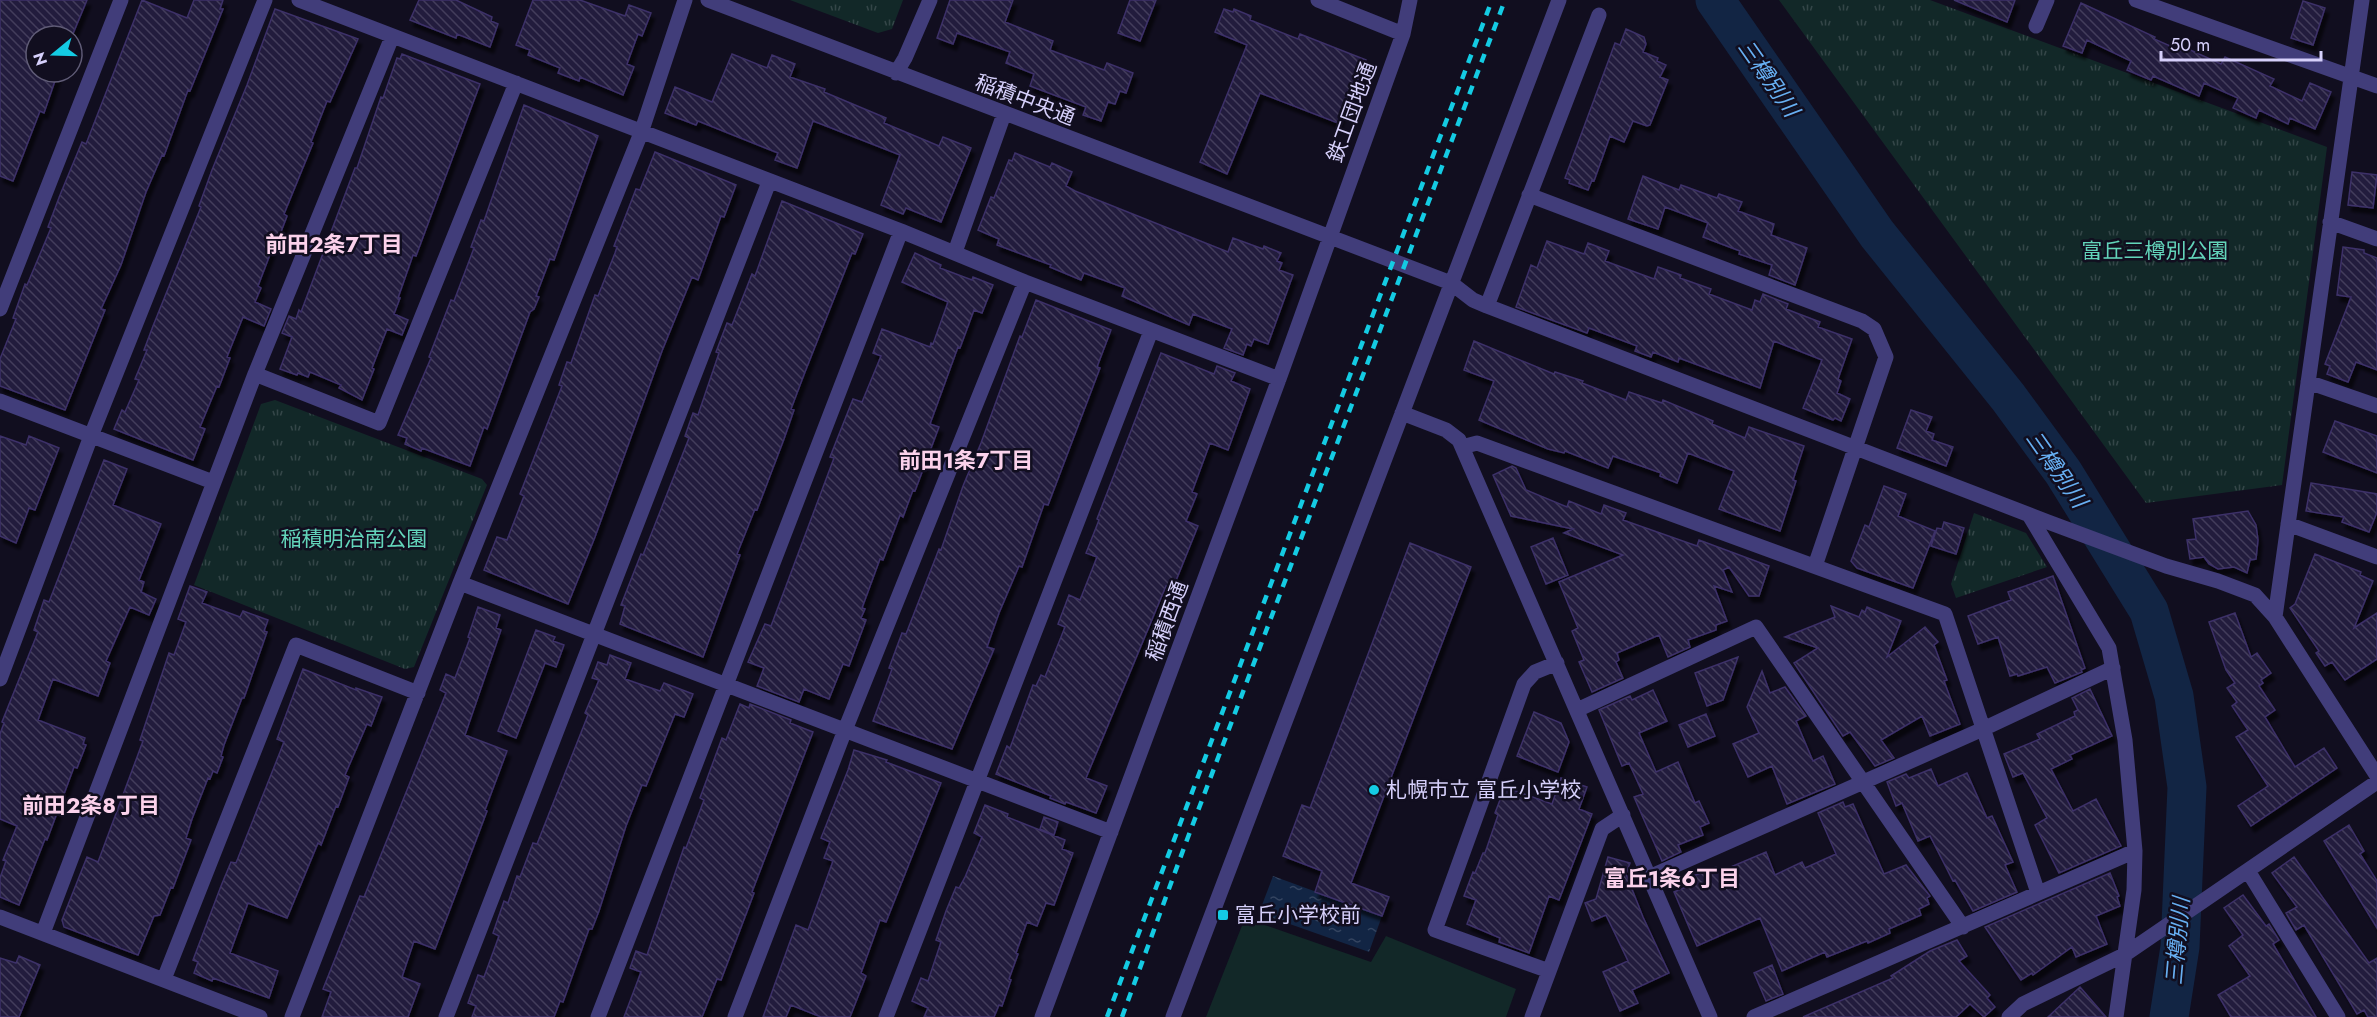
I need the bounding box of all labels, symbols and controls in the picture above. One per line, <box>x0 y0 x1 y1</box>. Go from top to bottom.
north arrow <box>24 24 84 84</box>
scale bar <box>2161 24 2322 62</box>
text: 50 m <box>2170 32 2210 58</box>
water label: 三樽別川 <box>1731 33 1808 125</box>
text: N <box>27 49 53 68</box>
street label: 鉄工団地通 <box>1320 58 1384 166</box>
street label: 稲積中央通 <box>971 67 1079 133</box>
district label: 前田2条7丁目 <box>265 228 403 260</box>
park label: 富丘三樽別公園 <box>2082 236 2229 266</box>
water label: 三樽別川 <box>2019 424 2096 516</box>
district label: 前田1条7丁目 <box>899 444 1033 476</box>
park label: 稲積明治南公園 <box>281 524 428 554</box>
street label: 稲積西通 <box>1139 576 1195 666</box>
place label: 札幌市立 富丘小学校 <box>1386 775 1581 805</box>
marker: 札幌市立 富丘小学校 <box>1367 783 1381 797</box>
district label: 前田2条8丁目 <box>22 789 160 821</box>
district label: 富丘1条6丁目 <box>1604 862 1740 894</box>
water label: 三樽別川 <box>2157 894 2197 986</box>
place label: 富丘小学校前 <box>1235 900 1361 930</box>
marker: 富丘小学校前 <box>1216 908 1230 922</box>

